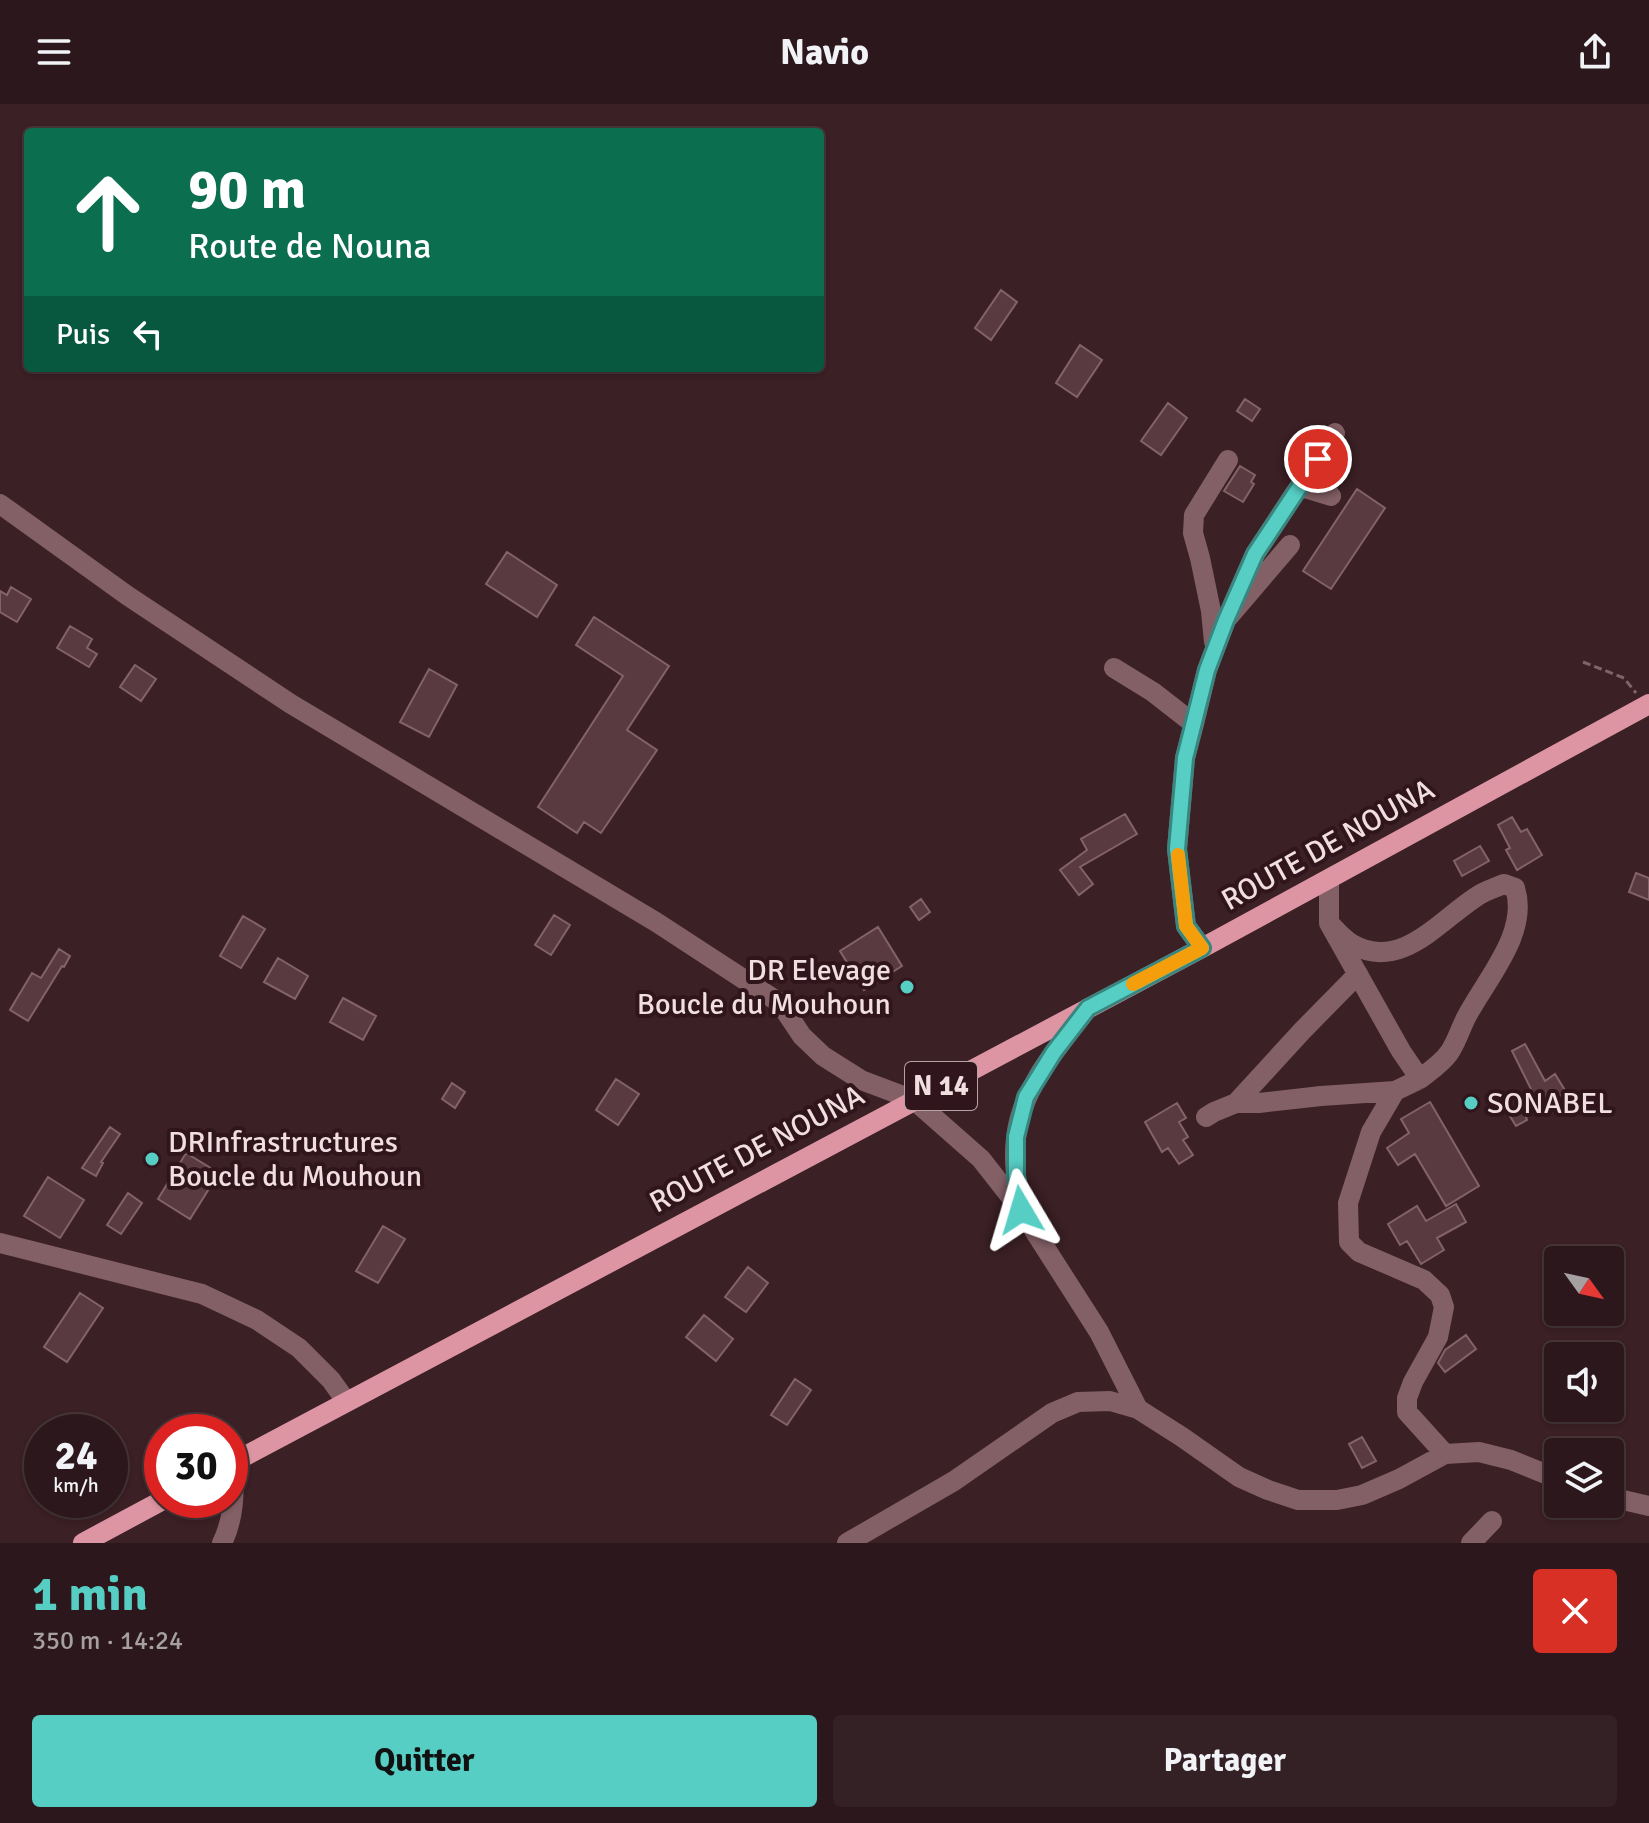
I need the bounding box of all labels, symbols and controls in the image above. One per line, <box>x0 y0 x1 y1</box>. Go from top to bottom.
icon: menu <box>32 30 76 74</box>
text: Navio <box>780 30 869 75</box>
icon: share <box>1573 30 1617 74</box>
text: 90 m <box>188 155 306 224</box>
icon: ahead <box>56 160 160 264</box>
text: Route de Nouna <box>188 224 432 269</box>
icon: left <box>126 312 170 356</box>
text: Puis <box>56 316 110 353</box>
pin <box>1284 425 1352 493</box>
icon: arrive <box>1296 437 1340 481</box>
street label: ROUTE DE NOUNA <box>1215 771 1441 919</box>
place label: DR Elevage Boucle du Mouhoun <box>637 952 891 1023</box>
marker: DR Elevage Boucle du Mouhoun <box>898 978 916 996</box>
road number: N 14 <box>905 1062 977 1110</box>
street label: ROUTE DE NOUNA <box>643 1077 871 1221</box>
place label: SONABEL <box>1487 1085 1613 1122</box>
marker: SONABEL <box>1462 1094 1480 1112</box>
place label: DRInfrastructures Boucle du Mouhoun <box>168 1124 422 1195</box>
marker: DRInfrastructures Boucle du Mouhoun <box>143 1150 161 1168</box>
position arrow <box>979 1168 1063 1252</box>
north arrow <box>1544 1246 1624 1326</box>
map controls <box>1544 1246 1624 1518</box>
button: sound <box>1544 1342 1624 1422</box>
speed limit sign: 30 <box>144 1414 248 1518</box>
text: 24 <box>54 1431 98 1481</box>
button: layers <box>1544 1438 1624 1518</box>
text: km/h <box>53 1473 99 1498</box>
text: 1 min <box>32 1565 148 1624</box>
button: close <box>1533 1569 1617 1653</box>
text: 350 m · 14:24 <box>32 1625 183 1657</box>
button: Quitter <box>32 1715 817 1807</box>
button: Partager <box>833 1715 1617 1807</box>

